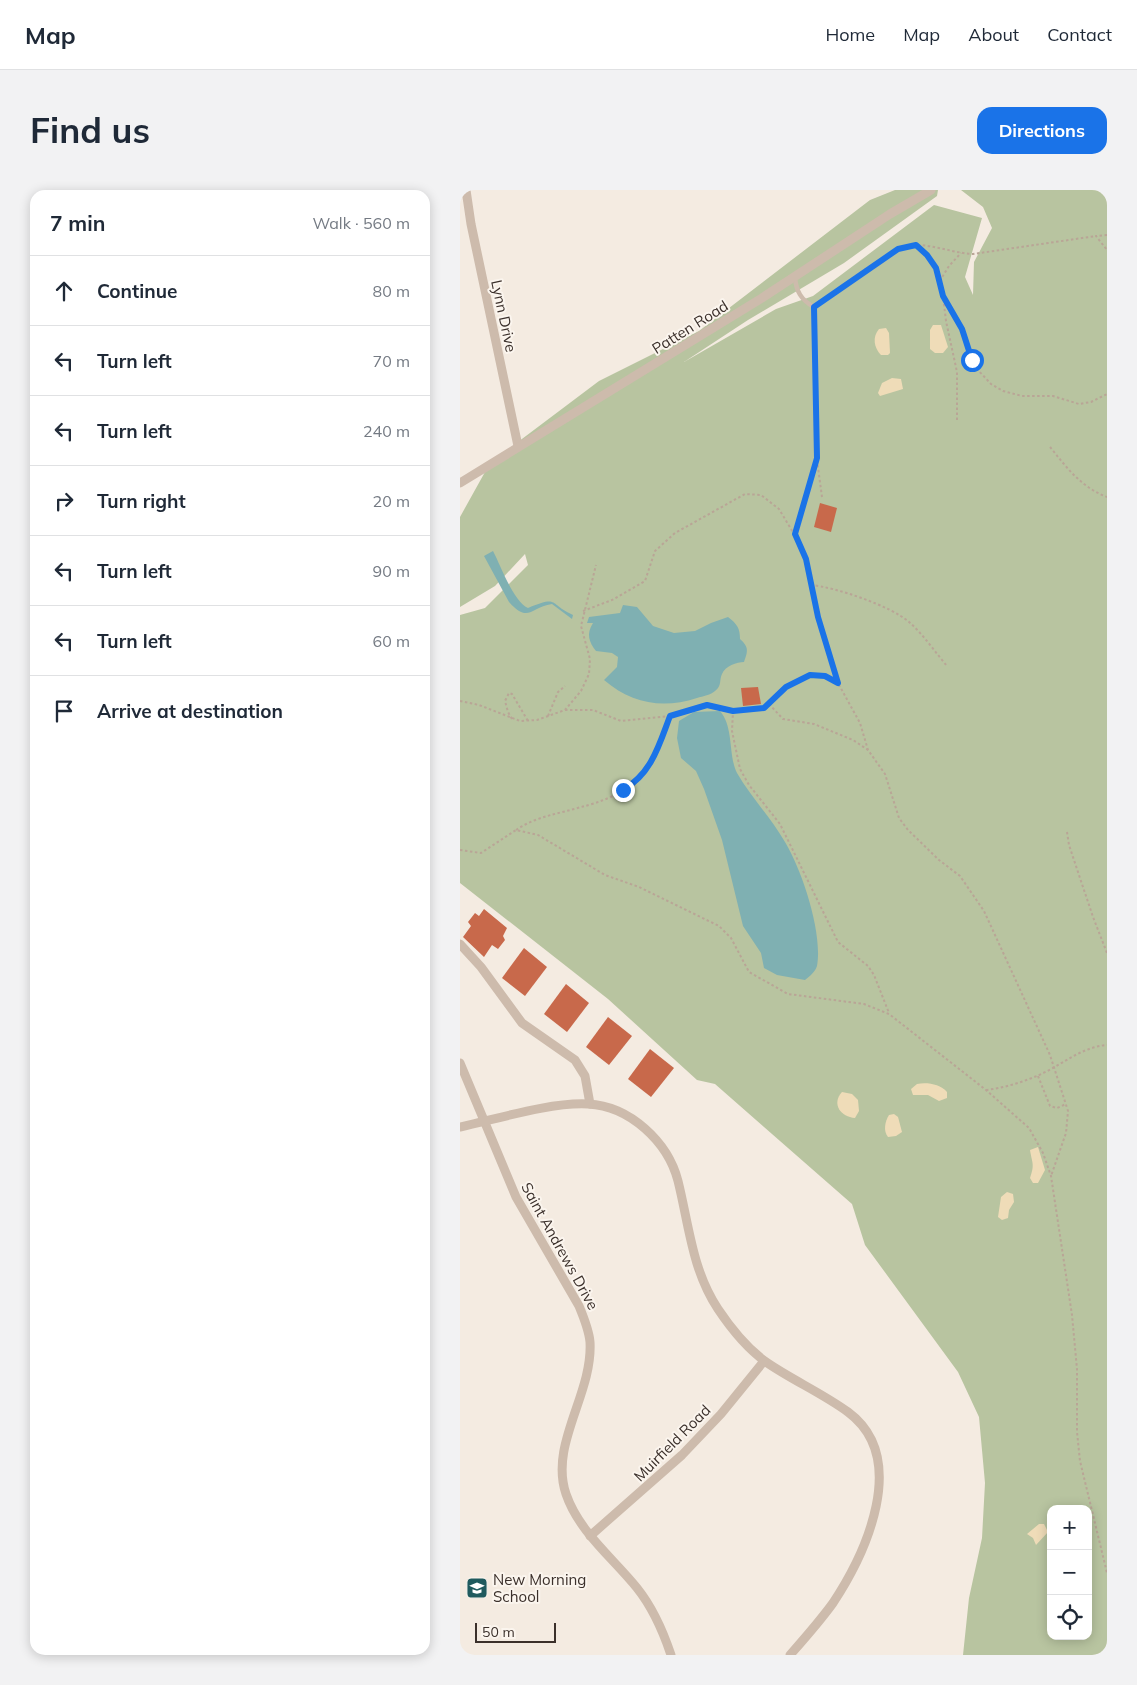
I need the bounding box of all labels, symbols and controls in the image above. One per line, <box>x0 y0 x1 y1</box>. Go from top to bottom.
text: Map <box>25 20 76 50</box>
text: Home <box>825 23 875 46</box>
text: Map <box>903 23 940 46</box>
text: About <box>968 23 1019 46</box>
text: Contact <box>1047 23 1112 46</box>
button: Directions <box>977 107 1107 154</box>
text: Find us <box>30 108 150 152</box>
text: 7 min <box>50 210 105 236</box>
text: Walk · 560 m <box>312 213 410 233</box>
icon: ahead <box>50 277 78 305</box>
street label: Lynn Drive <box>487 278 521 354</box>
text: Continue <box>97 279 177 303</box>
text: 80 m <box>373 281 410 301</box>
street label: Patten Road <box>648 296 732 358</box>
icon: left <box>50 347 78 375</box>
text: Turn left <box>97 349 172 373</box>
route start <box>961 349 984 372</box>
text: 70 m <box>373 351 410 371</box>
icon: left <box>50 417 78 445</box>
text: Turn left <box>97 419 172 443</box>
text: 240 m <box>363 421 410 441</box>
icon: right <box>50 487 78 515</box>
text: Turn right <box>97 489 186 513</box>
text: 20 m <box>373 491 410 511</box>
icon: left <box>50 557 78 585</box>
text: Turn left <box>97 559 172 583</box>
text: 90 m <box>373 561 410 581</box>
icon: left <box>50 627 78 655</box>
text: Turn left <box>97 629 172 653</box>
text: 60 m <box>373 631 410 651</box>
icon: arrive <box>50 697 78 725</box>
text: Arrive at destination <box>97 699 283 723</box>
route end <box>612 779 635 802</box>
street label: Saint Andrews Drive <box>517 1179 603 1313</box>
street label: Muirfield Road <box>630 1401 714 1485</box>
map controls <box>1047 1505 1092 1640</box>
button: + <box>1047 1505 1092 1550</box>
button: − <box>1047 1550 1092 1595</box>
place label: New Morning School <box>493 1570 586 1606</box>
school or university icon: New Morning School <box>465 1576 489 1600</box>
button: locate <box>1047 1595 1092 1640</box>
scale bar <box>475 1620 556 1643</box>
text: 50 m <box>482 1623 515 1641</box>

